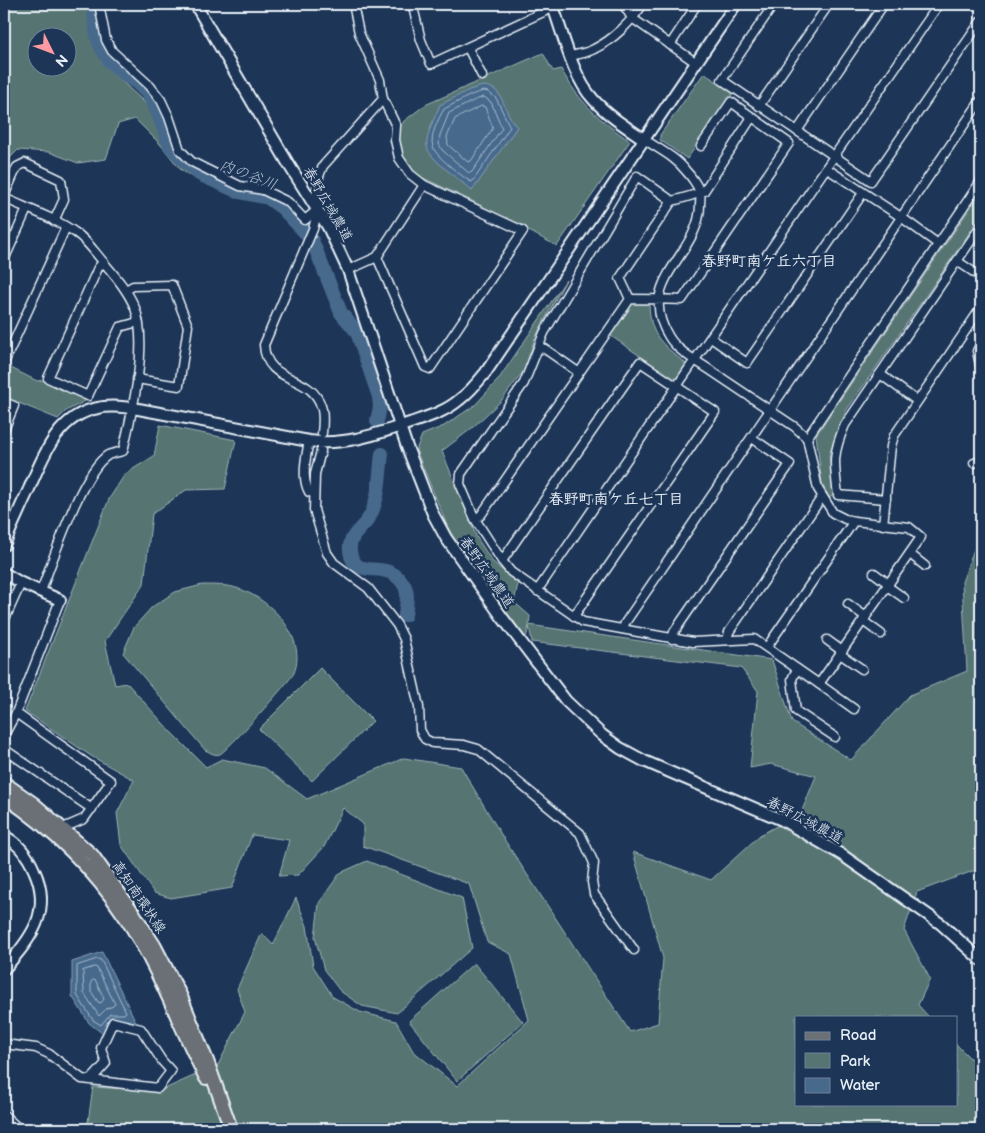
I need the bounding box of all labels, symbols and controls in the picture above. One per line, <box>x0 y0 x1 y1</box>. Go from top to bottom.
north arrow <box>28 28 78 78</box>
text: N <box>51 51 71 70</box>
water label: 内の谷川 <box>217 155 279 195</box>
street label: 春野広域農道 <box>300 163 356 245</box>
district label: 春野町南ケ丘六丁目 <box>701 252 837 271</box>
district label: 春野町南ケ丘七丁目 <box>548 490 684 509</box>
street label: 春野広域農道 <box>456 533 518 611</box>
street label: 春野広域農道 <box>764 793 846 847</box>
street label: 高知南環状線 <box>108 857 170 937</box>
legend <box>795 1016 958 1106</box>
text: Road <box>840 1026 876 1045</box>
text: Park <box>840 1052 871 1071</box>
text: Water <box>840 1076 880 1095</box>

